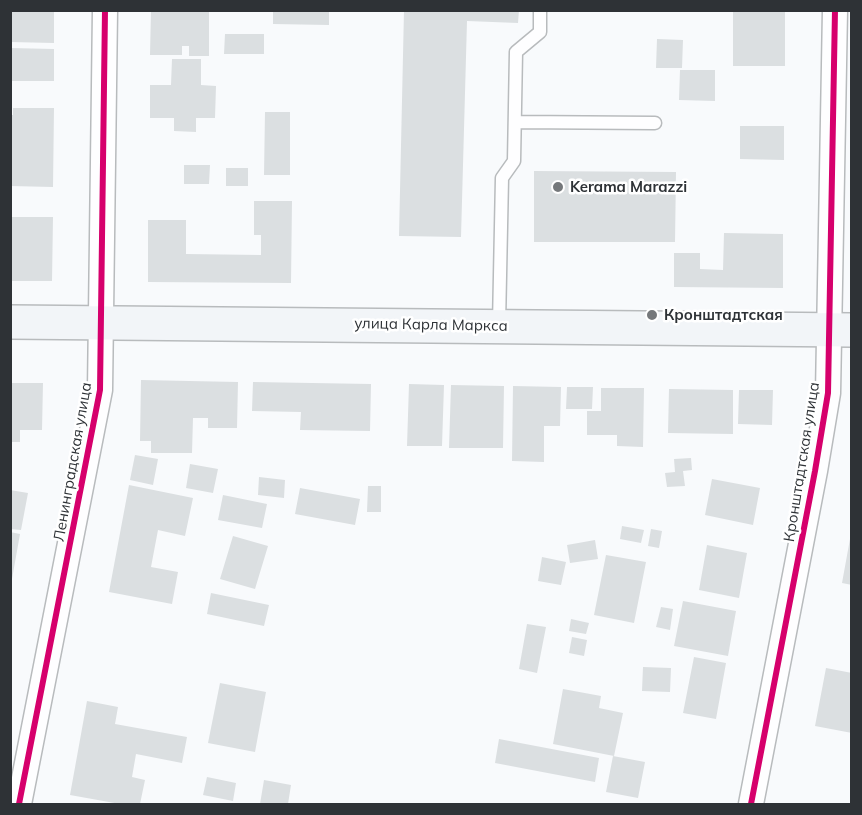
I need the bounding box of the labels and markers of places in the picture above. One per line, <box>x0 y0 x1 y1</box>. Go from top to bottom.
place label: Kerama Marazzi <box>570 178 687 196</box>
marker: Kerama Marazzi <box>551 180 565 194</box>
place label: Кронштадтская <box>664 306 783 324</box>
marker: Кронштадтская <box>645 308 659 322</box>

